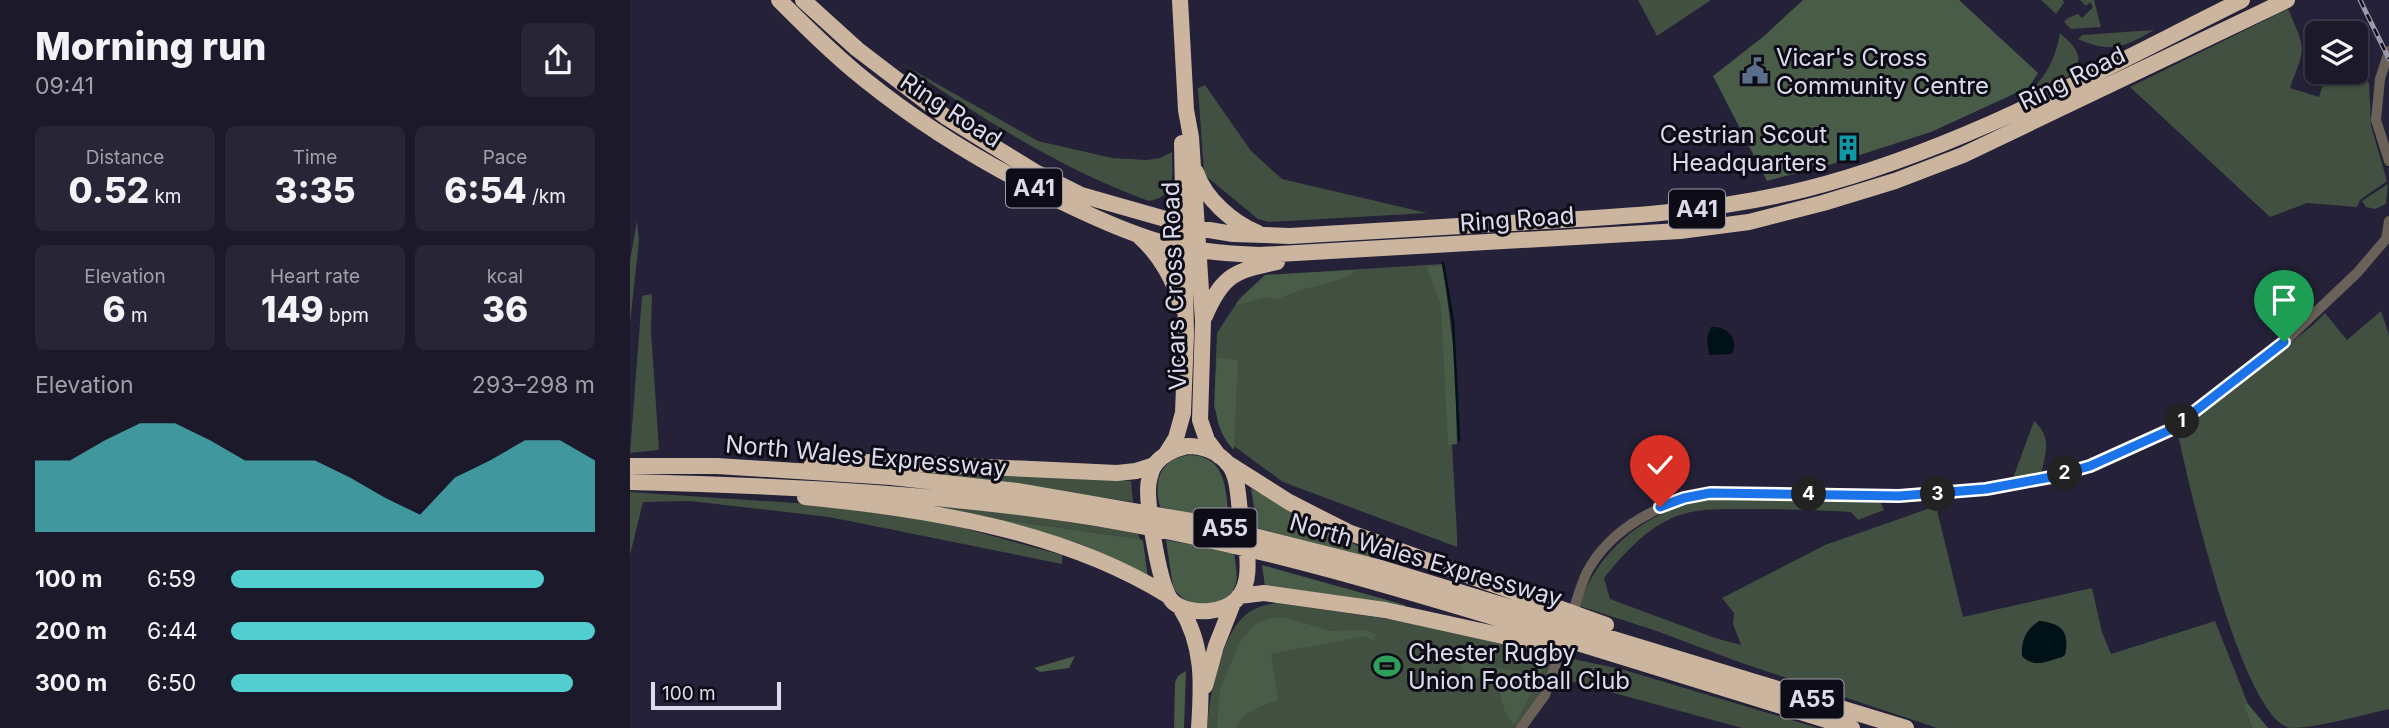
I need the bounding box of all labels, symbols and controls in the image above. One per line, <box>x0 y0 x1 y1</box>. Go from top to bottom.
map controls <box>2305 21 2368 84</box>
button: layers <box>2305 21 2368 84</box>
text: Morning run <box>35 23 266 69</box>
button: share <box>521 23 595 97</box>
street label: Ring Road <box>2014 40 2130 116</box>
place label: Vicar's Cross Community Centre <box>1776 43 1989 100</box>
public building icon: Vicar's Cross Community Centre <box>1740 56 1770 86</box>
street label: Ring Road <box>895 67 1007 153</box>
text: 09:41 <box>35 72 94 100</box>
place label: Cestrian Scout Headquarters <box>1660 120 1827 177</box>
building icon: Cestrian Scout Headquarters <box>1833 133 1863 163</box>
text: Distance <box>86 146 164 169</box>
text: Time <box>293 146 337 169</box>
text: Pace <box>483 146 527 169</box>
road number: A41 <box>1006 168 1062 208</box>
text: 0.52 <box>69 169 149 211</box>
text: 3:35 <box>274 169 356 211</box>
text: 6:54 <box>444 169 527 211</box>
street label: Vicars Cross Road <box>1156 181 1192 391</box>
text: km <box>149 185 181 208</box>
text: /km <box>527 185 566 208</box>
road number: A41 <box>1669 190 1725 229</box>
street label: Ring Road <box>1459 201 1575 237</box>
text: Elevation <box>84 265 166 288</box>
text: Heart rate <box>270 265 360 288</box>
text: kcal <box>487 265 523 288</box>
pin <box>2254 270 2314 342</box>
icon: arrive <box>2265 281 2303 319</box>
text: 6 <box>102 288 126 330</box>
text: 149 <box>261 288 324 330</box>
text: 36 <box>482 288 528 330</box>
text: m <box>126 304 148 327</box>
text: bpm <box>324 304 369 327</box>
text: Elevation <box>35 371 134 399</box>
text: 293–298 m <box>472 371 595 399</box>
pin: 1 <box>2164 404 2200 438</box>
text: 1 <box>2177 409 2186 432</box>
street label: North Wales Expressway <box>724 429 1008 483</box>
pin <box>1630 435 1690 507</box>
icon: check <box>1641 446 1679 484</box>
pin: 2 <box>2048 456 2082 490</box>
text: 2 <box>2059 461 2070 484</box>
pin: 4 <box>1792 476 1826 512</box>
pin: 3 <box>1920 476 1956 512</box>
text: 4 <box>1802 482 1815 505</box>
text: 3 <box>1931 482 1944 505</box>
street label: North Wales Expressway <box>1286 507 1566 613</box>
road number: A55 <box>1194 508 1256 548</box>
text: 100 m <box>35 565 102 593</box>
text: 6:59 <box>147 565 196 593</box>
text: 200 m <box>35 617 107 645</box>
text: 6:44 <box>147 617 198 645</box>
place label: Chester Rugby Union Football Club <box>1408 638 1630 695</box>
sports icon: Chester Rugby Union Football Club <box>1372 651 1402 681</box>
text: 300 m <box>35 669 107 697</box>
text: 6:50 <box>147 669 196 697</box>
scale bar <box>651 679 780 711</box>
road number: A55 <box>1780 680 1844 719</box>
text: 100 m <box>662 682 716 705</box>

